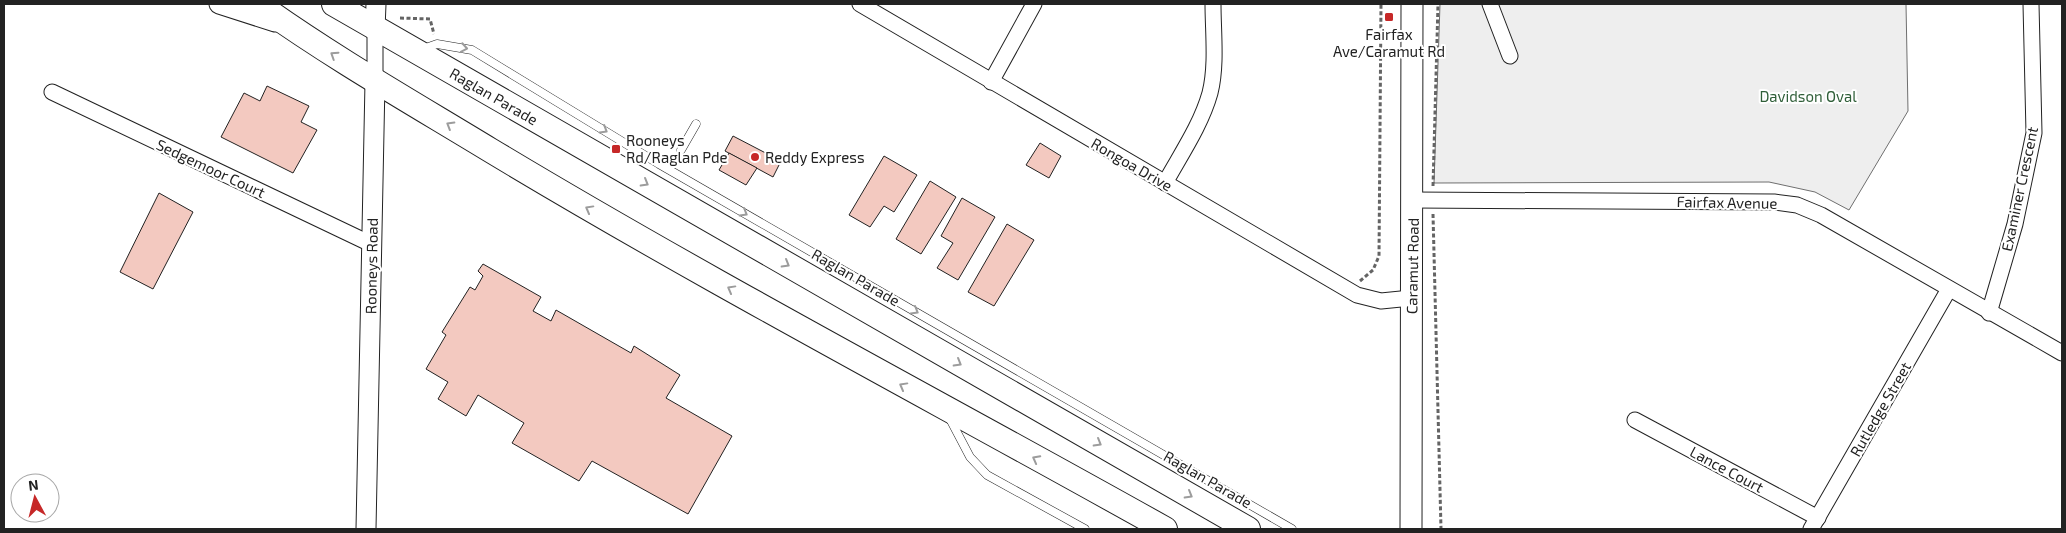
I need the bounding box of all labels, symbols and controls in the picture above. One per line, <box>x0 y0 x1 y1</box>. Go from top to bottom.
marker: Fairfax Ave/Caramut Rd <box>1383 11 1395 23</box>
place label: Fairfax Ave/Caramut Rd <box>1333 25 1445 60</box>
one-way arrow <box>459 43 468 53</box>
one-way arrow <box>330 52 340 61</box>
street label: Raglan Parade <box>447 64 541 128</box>
park label: Davidson Oval <box>1759 87 1857 105</box>
one-way arrow <box>446 122 455 132</box>
one-way arrow <box>598 124 607 134</box>
street label: Examiner Crescent <box>1997 125 2041 253</box>
place label: Rooneys Rd/Raglan Pde <box>626 131 728 166</box>
street label: Rongoa Drive <box>1088 134 1176 194</box>
street label: Sedgemoor Court <box>154 135 269 201</box>
marker: Rooneys Rd/Raglan Pde <box>610 143 622 155</box>
place label: Reddy Express <box>765 148 865 166</box>
marker: Reddy Express <box>749 151 761 163</box>
one-way arrow <box>640 177 649 187</box>
street label: Fairfax Avenue <box>1676 192 1778 212</box>
one-way arrow <box>585 205 594 215</box>
one-way arrow <box>738 206 747 216</box>
street label: Rooneys Road <box>361 218 381 314</box>
street label: Caramut Road <box>1402 218 1422 314</box>
street label: Raglan Parade <box>809 245 903 309</box>
one-way arrow <box>781 258 790 268</box>
one-way arrow <box>727 285 736 295</box>
one-way arrow <box>910 304 919 314</box>
one-way arrow <box>952 356 961 366</box>
street label: Rutledge Street <box>1846 358 1914 459</box>
one-way arrow <box>899 382 908 392</box>
one-way arrow <box>1093 437 1102 447</box>
street label: Lance Court <box>1687 442 1767 496</box>
street label: Raglan Parade <box>1161 447 1255 511</box>
one-way arrow <box>1032 455 1041 465</box>
north arrow <box>10 473 60 523</box>
text: N <box>27 476 39 494</box>
one-way arrow <box>1183 489 1192 499</box>

